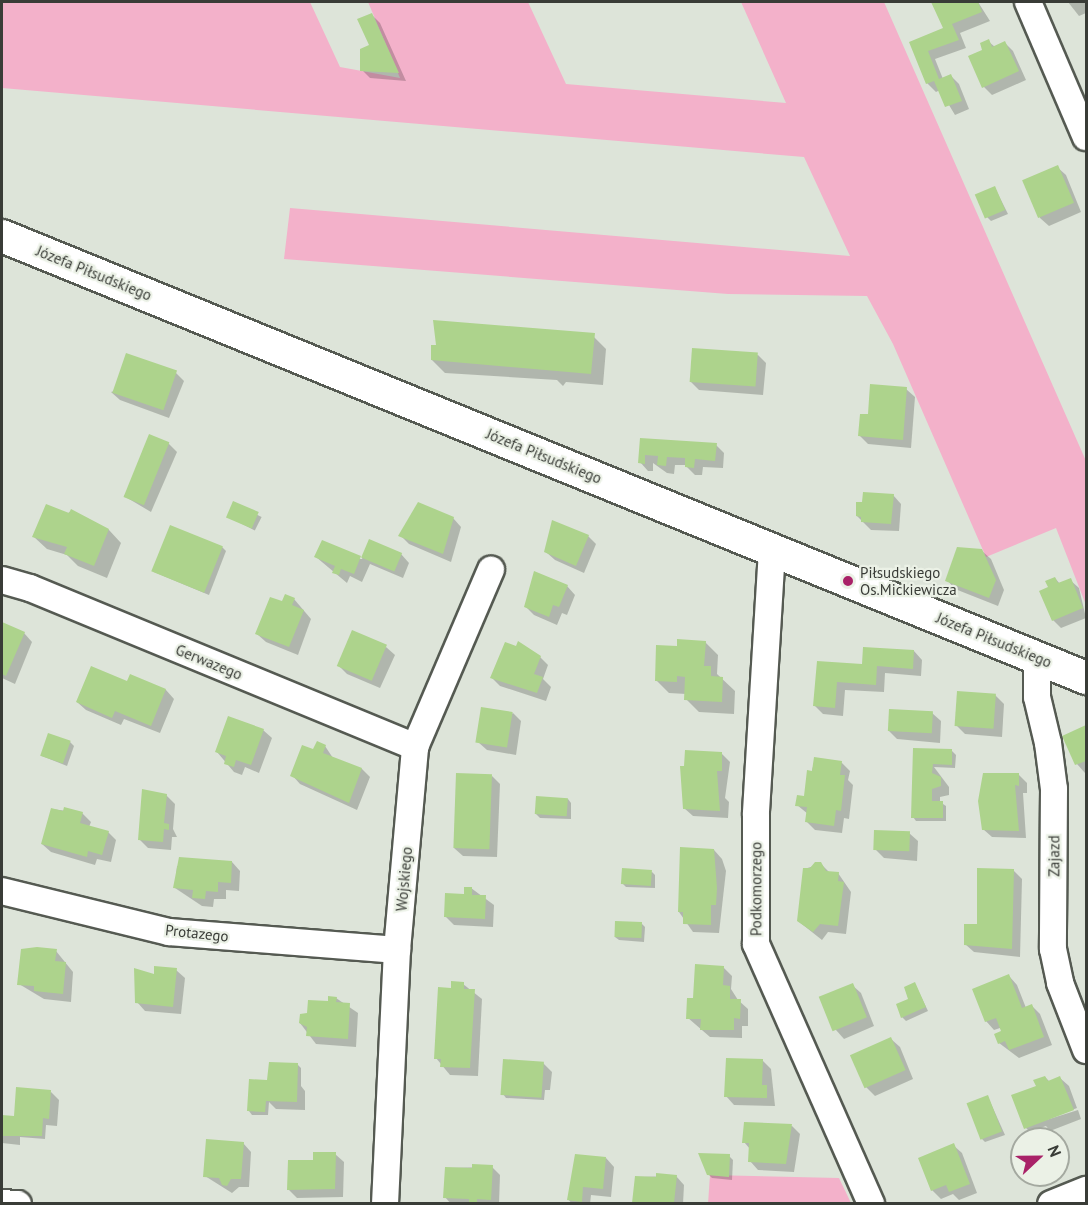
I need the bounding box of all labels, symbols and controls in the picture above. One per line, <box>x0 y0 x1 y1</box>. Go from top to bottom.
street label: Józefa Piłsudskiego <box>34 242 154 304</box>
street label: Józefa Piłsudskiego <box>484 425 604 487</box>
place label: Piłsudskiego Os.Mickiewicza <box>860 563 957 598</box>
marker: Piłsudskiego Os.Mickiewicza <box>841 574 855 588</box>
street label: Józefa Piłsudskiego <box>934 609 1054 671</box>
street label: Gerwazego <box>173 640 245 684</box>
street label: Zajazd <box>1045 835 1063 877</box>
street label: Podkomorzego <box>747 842 765 936</box>
street label: Wojskiego <box>392 846 416 912</box>
street label: Protazego <box>164 921 230 945</box>
north arrow <box>1010 1127 1070 1187</box>
text: N <box>1044 1142 1066 1160</box>

